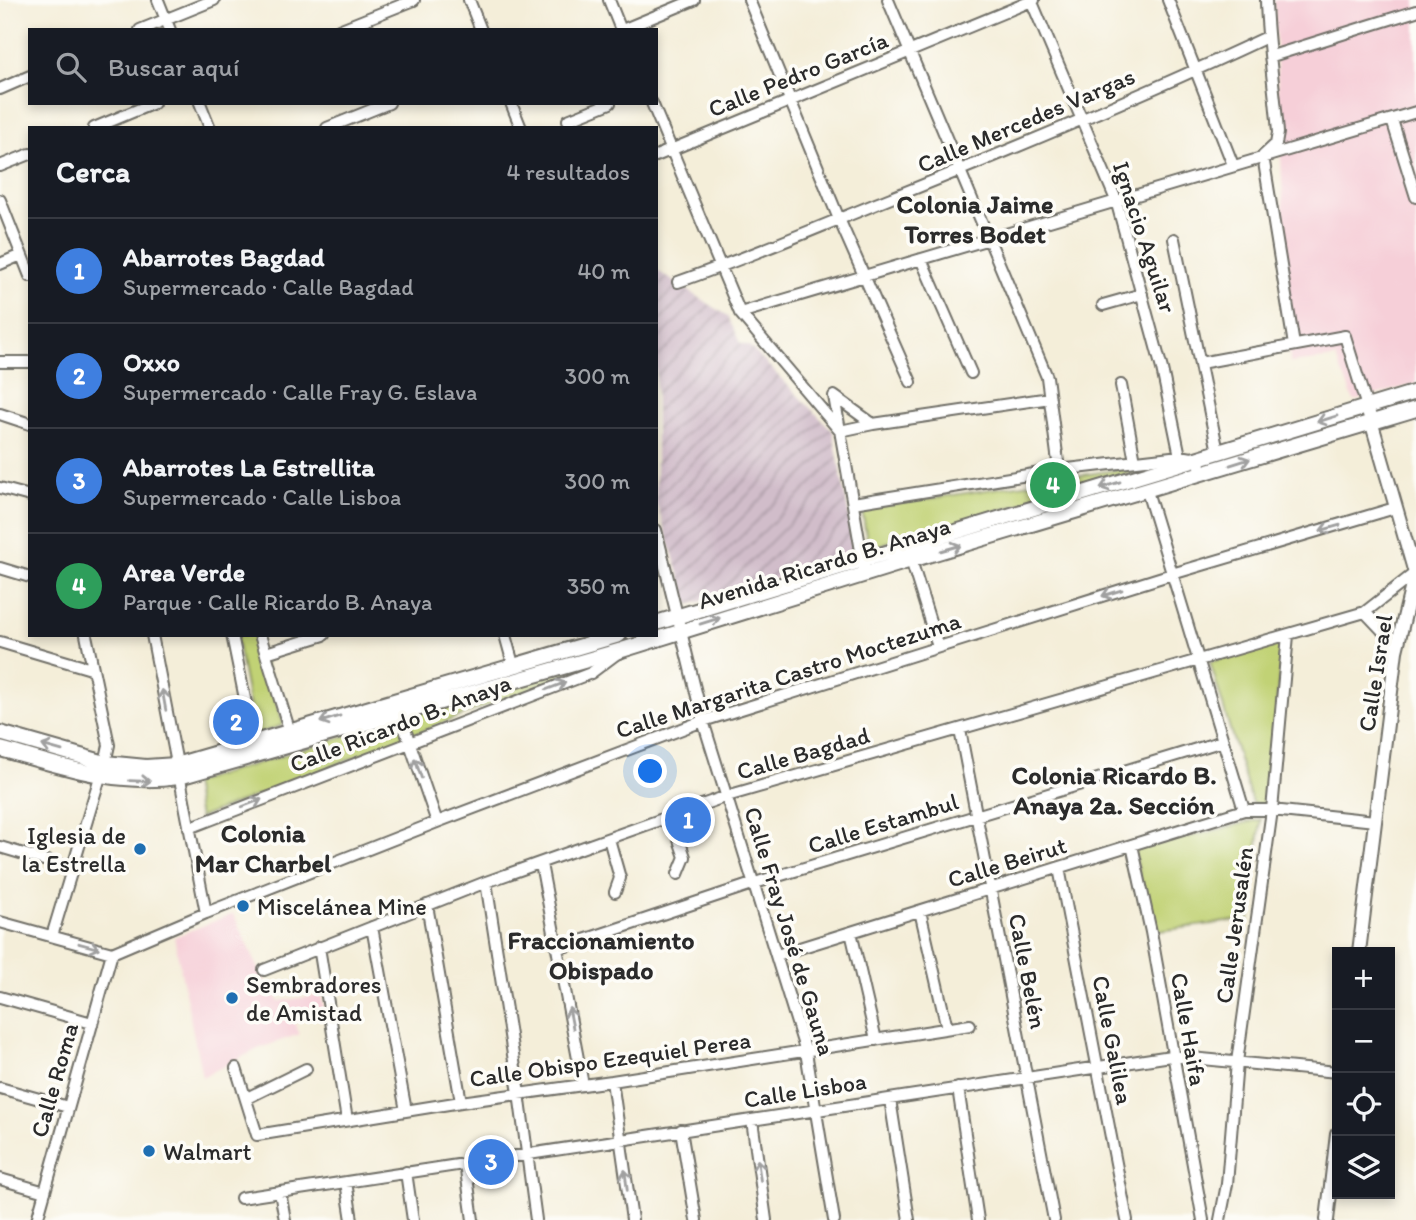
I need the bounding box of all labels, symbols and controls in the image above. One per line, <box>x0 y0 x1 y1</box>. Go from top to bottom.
street label: Calle Pedro García <box>704 25 893 123</box>
search box <box>28 28 658 105</box>
icon: search <box>52 48 90 86</box>
text: Buscar aquí <box>108 51 239 83</box>
street label: Calle Mercedes Vargas <box>913 61 1139 179</box>
text: Cerca <box>56 153 130 190</box>
text: 4 resultados <box>507 158 630 186</box>
street label: Ignacio Aguilar <box>1107 158 1183 317</box>
district label: Colonia Jaime Torres Bodet <box>897 188 1053 250</box>
text: Abarrotes Bagdad <box>123 241 325 273</box>
text: 1 <box>74 257 84 285</box>
text: 40 m <box>577 257 630 285</box>
text: Supermercado · Calle Bagdad <box>123 273 414 301</box>
text: Oxxo <box>123 346 180 378</box>
text: 2 <box>73 362 85 390</box>
text: 300 m <box>565 362 630 390</box>
text: Supermercado · Calle Fray G. Eslava <box>123 378 477 406</box>
one-way arrow <box>1317 414 1339 427</box>
text: Abarrotes La Estrellita <box>123 451 375 483</box>
one-way arrow <box>1228 455 1250 468</box>
pin: 4 <box>1030 459 1076 511</box>
text: 3 <box>73 467 85 495</box>
text: 300 m <box>565 467 630 495</box>
one-way arrow <box>1099 480 1121 493</box>
text: Supermercado · Calle Lisboa <box>123 483 401 511</box>
street label: Avenida Ricardo B. Anaya <box>694 511 954 615</box>
one-way arrow <box>1319 522 1341 535</box>
one-way arrow <box>939 541 962 554</box>
text: Area Verde <box>123 556 245 588</box>
text: 4 <box>72 572 86 600</box>
text: 350 m <box>567 572 630 600</box>
one-way arrow <box>1101 587 1123 600</box>
text: Parque · Calle Ricardo B. Anaya <box>123 588 432 616</box>
street label: Calle Margarita Castro Moctezuma <box>612 605 965 745</box>
street label: Calle Israel <box>1351 612 1399 734</box>
one-way arrow <box>699 614 721 627</box>
street label: Calle Ricardo B. Anaya <box>285 667 515 779</box>
one-way arrow <box>545 679 566 691</box>
one-way arrow <box>157 689 170 712</box>
pin: 2 <box>213 696 259 748</box>
one-way arrow <box>319 714 341 727</box>
street label: Calle Bagdad <box>733 720 873 786</box>
one-way arrow <box>41 741 64 754</box>
your location <box>633 754 667 788</box>
one-way arrow <box>411 757 423 779</box>
district label: Colonia Ricardo B. Anaya 2a. Sección <box>1011 759 1217 821</box>
one-way arrow <box>128 774 151 787</box>
street label: Calle Estambul <box>804 786 962 860</box>
pin: 1 <box>665 794 711 846</box>
one-way arrow <box>241 796 263 808</box>
street label: Calle Fray José de Gauna <box>738 803 842 1059</box>
district label: Colonia Mar Charbel <box>195 817 332 879</box>
place label: Iglesia de la Estrella <box>21 821 127 878</box>
street label: Calle Beirut <box>944 830 1070 894</box>
marker: Iglesia de la Estrella <box>132 841 148 857</box>
street label: Calle Jerusalén <box>1209 844 1259 1005</box>
place label: Miscelánea Mine <box>257 892 427 921</box>
marker: Miscelánea Mine <box>235 898 251 914</box>
street label: Calle Belén <box>1003 911 1053 1032</box>
district label: Fraccionamiento Obispado <box>507 924 695 986</box>
one-way arrow <box>78 941 100 954</box>
map controls <box>1332 947 1395 1199</box>
button: + <box>1332 947 1395 1010</box>
place label: Sembradores de Amistad <box>246 970 382 1027</box>
street label: Calle Haifa <box>1165 970 1213 1088</box>
street label: Calle Galilea <box>1086 973 1140 1108</box>
marker: Sembradores de Amistad <box>224 990 240 1006</box>
one-way arrow <box>563 1007 577 1030</box>
button: − <box>1332 1010 1395 1073</box>
street label: Calle Roma <box>24 1019 84 1141</box>
street label: Calle Obispo Ezequiel Perea <box>467 1025 753 1093</box>
street label: Calle Lisboa <box>742 1066 869 1114</box>
button: locate <box>1332 1073 1395 1136</box>
pin: 3 <box>468 1136 514 1188</box>
button: layers <box>1332 1136 1395 1199</box>
place label: Walmart <box>163 1137 252 1166</box>
marker: Walmart <box>141 1143 157 1159</box>
one-way arrow <box>752 1159 765 1182</box>
one-way arrow <box>620 1169 633 1192</box>

